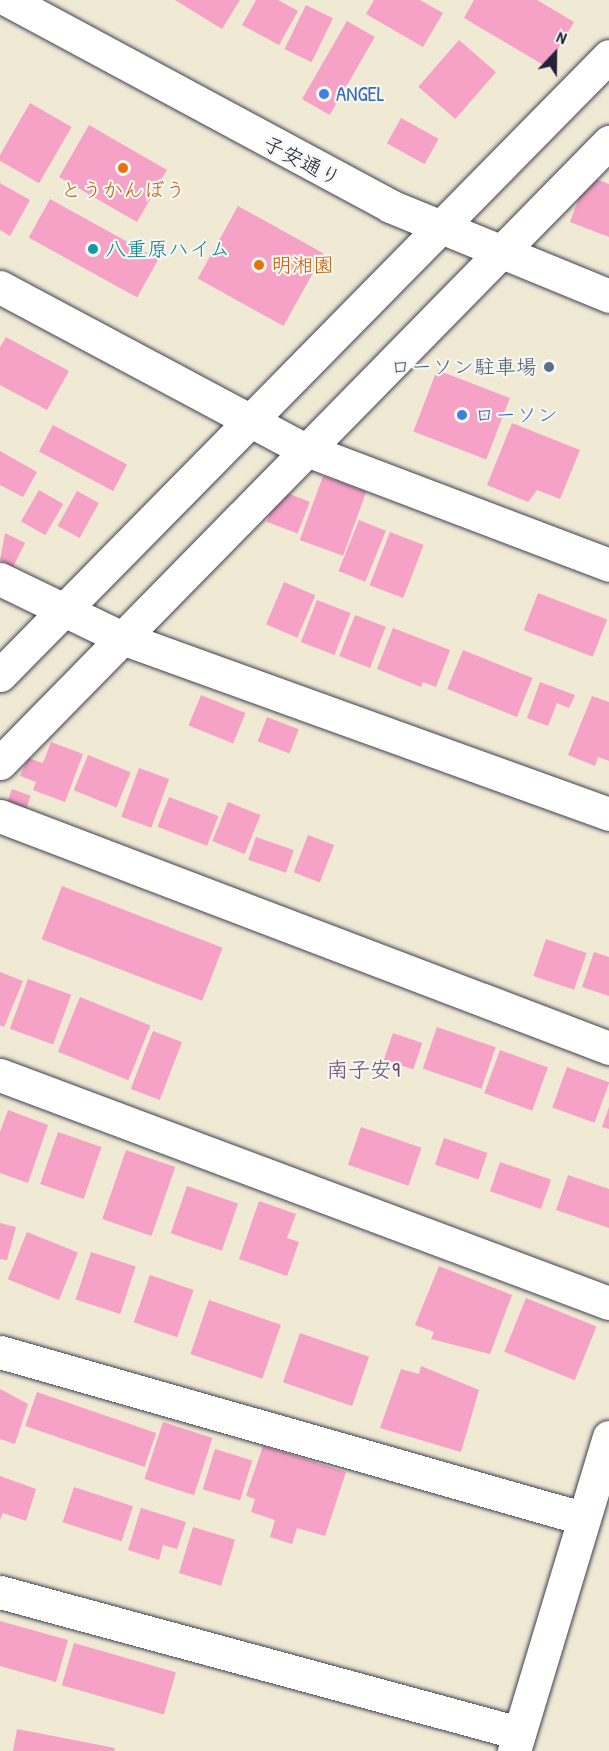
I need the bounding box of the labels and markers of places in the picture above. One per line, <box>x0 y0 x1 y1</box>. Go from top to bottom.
place label: ANGEL <box>336 81 385 107</box>
marker: ANGEL <box>317 87 331 101</box>
marker: とうかんぼう <box>116 161 130 175</box>
place label: とうかんぼう <box>60 177 186 203</box>
place label: 八重原ハイム <box>105 236 231 262</box>
marker: 八重原ハイム <box>86 242 100 256</box>
place label: 明湘園 <box>271 252 334 278</box>
marker: 明湘園 <box>252 258 266 272</box>
place label: ローソン駐車場 <box>390 354 537 380</box>
marker: ローソン駐車場 <box>542 360 556 374</box>
place label: ローソン <box>474 402 558 428</box>
marker: ローソン <box>455 408 469 422</box>

